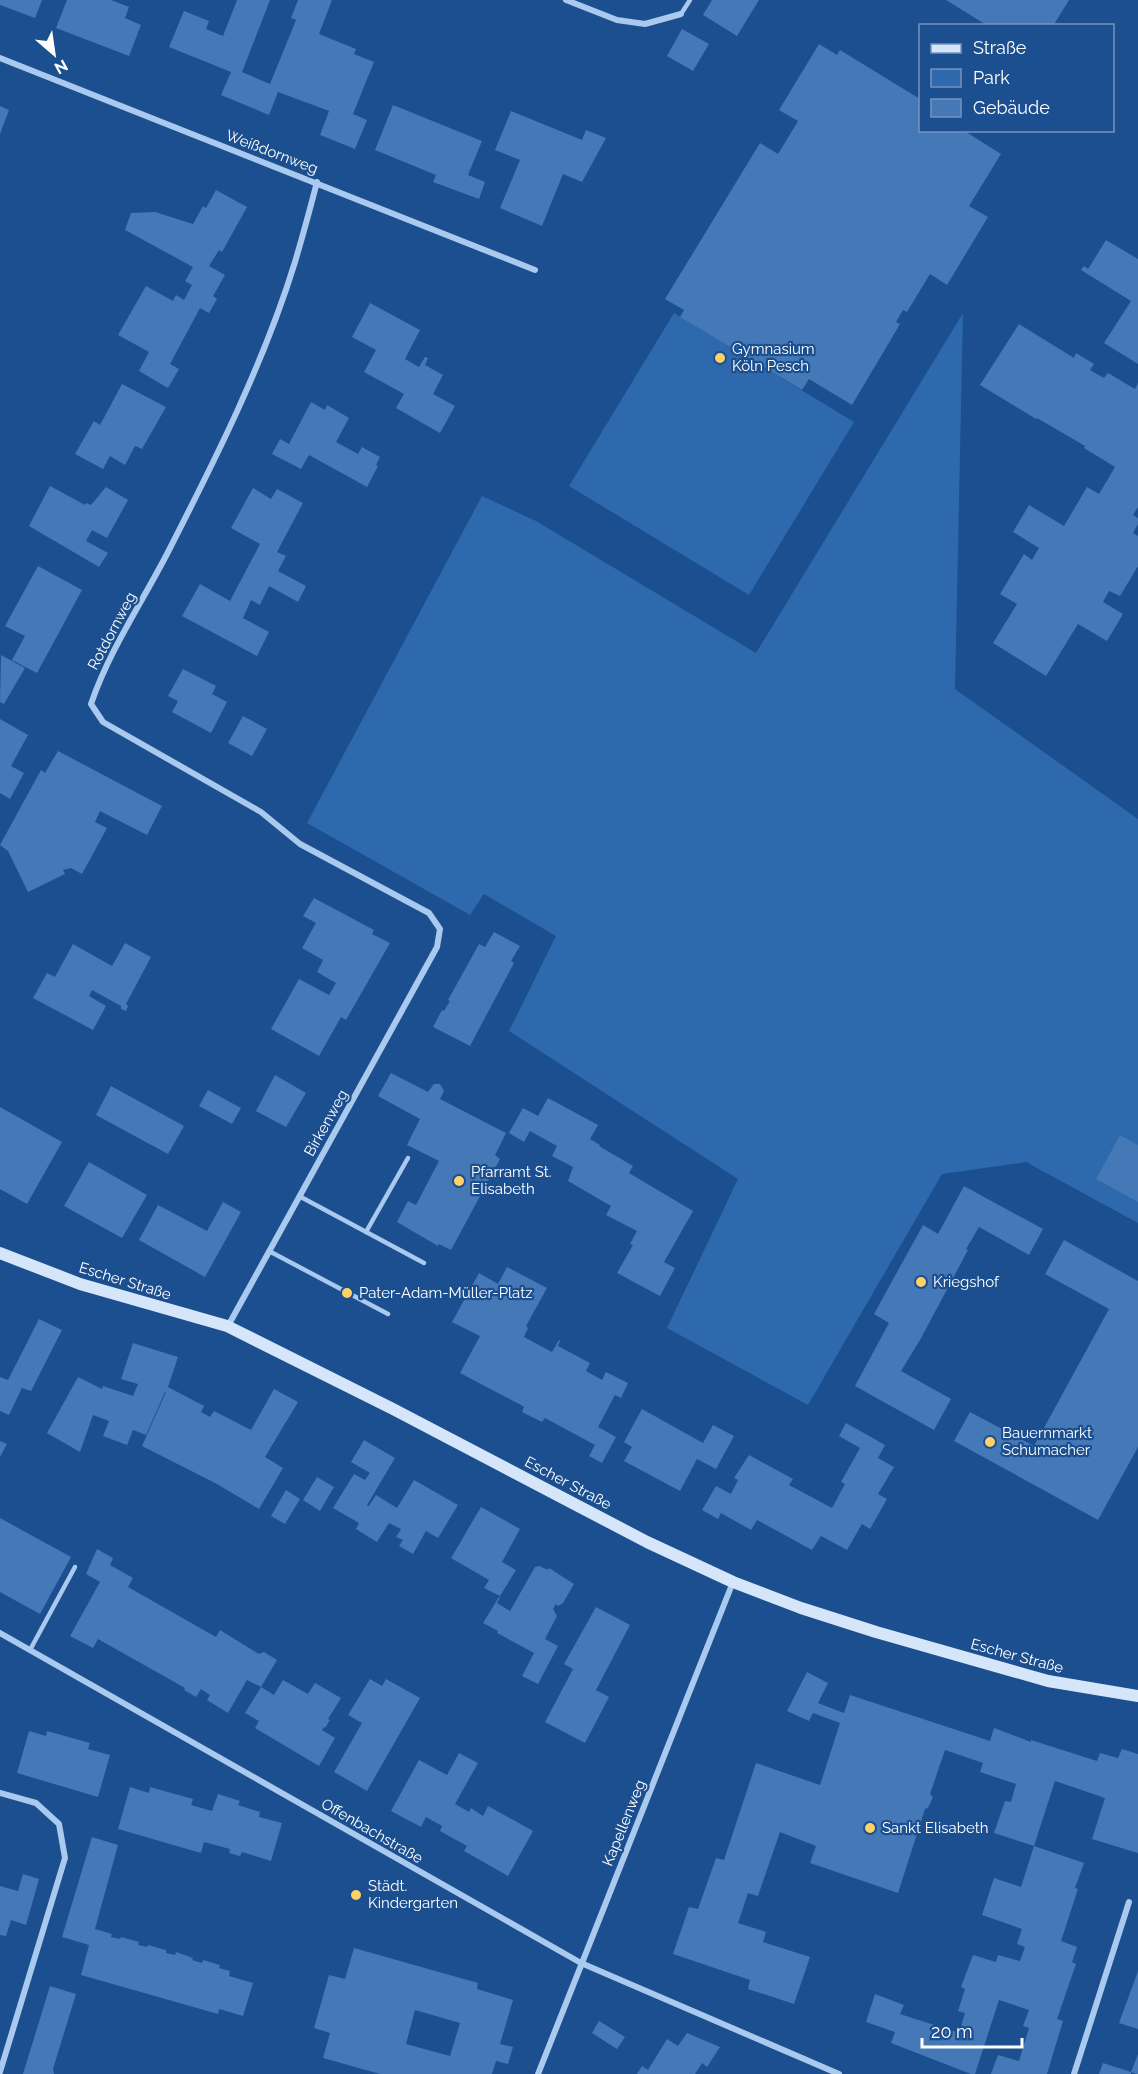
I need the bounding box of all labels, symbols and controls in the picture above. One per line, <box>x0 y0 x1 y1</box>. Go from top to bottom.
north arrow <box>24 24 84 84</box>
legend <box>919 24 1114 132</box>
text: Straße <box>973 37 1027 58</box>
text: N <box>51 55 71 78</box>
text: Park <box>973 67 1010 88</box>
text: Gebäude <box>973 97 1050 118</box>
street label: Weißdornweg <box>223 126 321 178</box>
place label: Gymnasium Köln Pesch <box>732 340 815 375</box>
marker: Gymnasium Köln Pesch <box>713 351 727 365</box>
street label: Rotdornweg <box>84 589 140 673</box>
street label: Birkenweg <box>300 1087 352 1159</box>
place label: Pfarramt St. Elisabeth <box>471 1163 552 1198</box>
marker: Pfarramt St. Elisabeth <box>452 1174 466 1188</box>
street label: Escher Straße <box>77 1258 173 1304</box>
place label: Kriegshof <box>933 1273 1000 1291</box>
marker: Kriegshof <box>914 1275 928 1289</box>
place label: Pater-Adam-Müller-Platz <box>359 1284 533 1302</box>
marker: Pater-Adam-Müller-Platz <box>340 1286 354 1300</box>
place label: Bauernmarkt Schumacher <box>1002 1424 1092 1459</box>
marker: Bauernmarkt Schumacher <box>983 1435 997 1449</box>
street label: Escher Straße <box>522 1453 614 1513</box>
street label: Escher Straße <box>969 1635 1066 1677</box>
street label: Kapellenweg <box>599 1777 649 1869</box>
street label: Offenbachstraße <box>318 1795 426 1868</box>
place label: Sankt Elisabeth <box>882 1819 989 1837</box>
marker: Sankt Elisabeth <box>863 1821 877 1835</box>
place label: Städt. Kindergarten <box>368 1877 458 1912</box>
marker: Städt. Kindergarten <box>349 1888 363 1902</box>
scale bar <box>922 2011 1022 2049</box>
text: 20 m <box>931 2021 973 2042</box>

